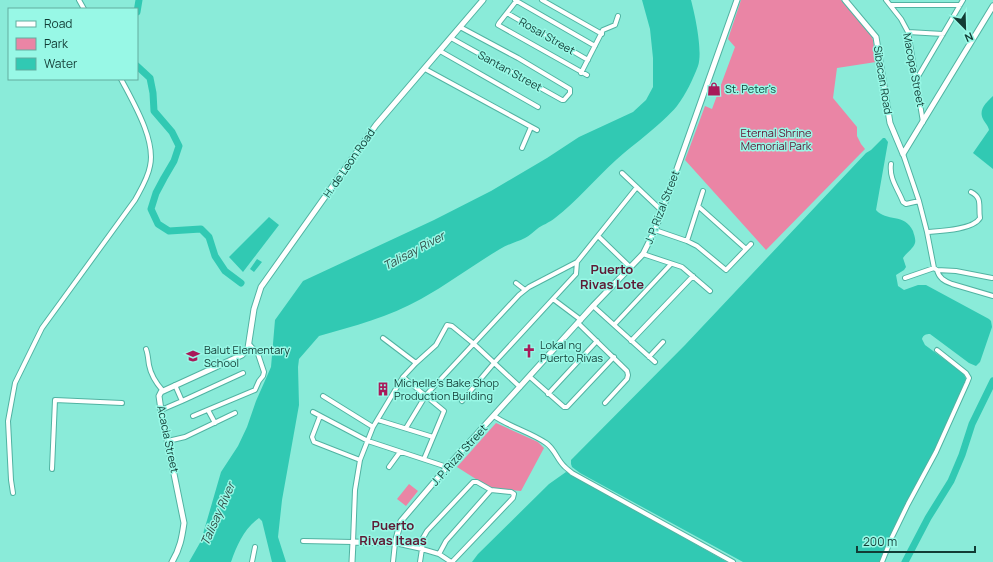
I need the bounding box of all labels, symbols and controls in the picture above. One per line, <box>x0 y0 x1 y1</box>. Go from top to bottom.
legend <box>8 8 138 80</box>
north arrow <box>945 8 985 48</box>
street label: Rosal Street <box>516 13 578 58</box>
text: Road <box>44 15 72 32</box>
text: N <box>962 29 976 46</box>
street label: Macopa Street <box>900 32 929 108</box>
text: Park <box>44 35 69 52</box>
street label: Sibacan Road <box>871 45 896 115</box>
street label: Santan Street <box>476 47 545 94</box>
text: Water <box>44 55 78 72</box>
shop icon: St. Peter's <box>706 81 722 97</box>
place label: St. Peter's <box>725 81 776 96</box>
street label: H. de Leon Road <box>319 125 378 200</box>
park label: Eternal Shrine Memorial Park <box>740 125 812 153</box>
street label: J. P. Rizal Street <box>641 168 682 246</box>
water label: Talisay River <box>380 226 449 274</box>
district label: Puerto Rivas Lote <box>580 260 644 293</box>
place label: Lokal ng Puerto Rivas <box>540 337 603 365</box>
place label: Balut Elementary School <box>204 342 290 370</box>
church icon: Lokal ng Puerto Rivas <box>521 343 537 359</box>
school or university icon: Balut Elementary School <box>185 348 201 364</box>
place label: Michelle's Bake Shop Production Building <box>394 375 500 403</box>
building icon: Michelle's Bake Shop Production Building <box>375 381 391 397</box>
street label: Acacia Street <box>154 404 183 474</box>
street label: J. P. Rizal Street <box>427 421 490 489</box>
water label: Talisay River <box>196 478 240 548</box>
district label: Puerto Rivas Itaas <box>359 516 427 549</box>
scale bar <box>857 528 975 554</box>
text: 200 m <box>863 533 897 550</box>

